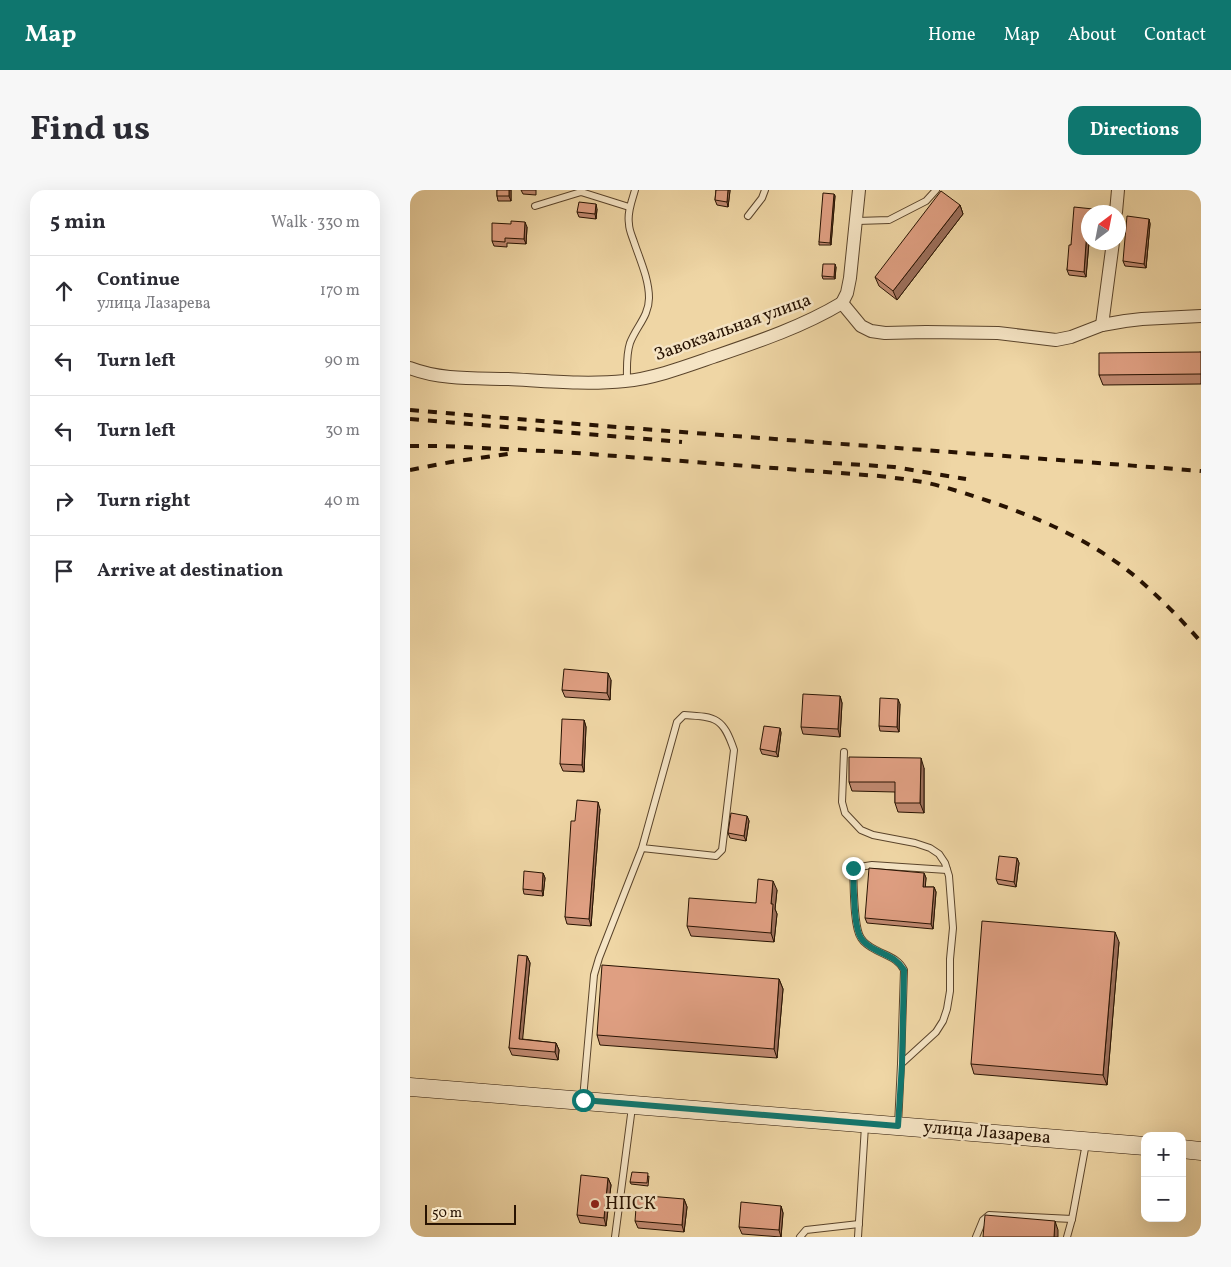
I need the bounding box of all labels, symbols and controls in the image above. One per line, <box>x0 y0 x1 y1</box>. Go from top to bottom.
text: Map <box>25 18 76 52</box>
text: Home <box>928 23 976 48</box>
text: Map <box>1004 23 1040 48</box>
text: About <box>1068 23 1116 48</box>
text: Contact <box>1144 23 1206 48</box>
text: Find us <box>30 106 150 154</box>
button: Directions <box>1068 106 1201 155</box>
north arrow <box>1081 205 1126 250</box>
text: 5 min <box>50 208 106 237</box>
text: Walk · 330 m <box>271 212 360 234</box>
text: Continue <box>97 267 180 293</box>
icon: ahead <box>50 277 78 305</box>
text: 170 m <box>320 280 360 302</box>
street label: Завокзальная улица <box>651 288 815 368</box>
text: улица Лазарева <box>97 293 211 315</box>
icon: left <box>50 347 78 375</box>
text: Turn left <box>97 348 176 374</box>
text: 90 m <box>324 350 360 372</box>
icon: left <box>50 417 78 445</box>
text: Turn left <box>97 418 176 444</box>
text: 30 m <box>325 420 360 442</box>
icon: right <box>50 487 78 515</box>
text: Turn right <box>97 488 190 514</box>
text: 40 m <box>324 490 360 512</box>
icon: arrive <box>50 557 78 585</box>
text: Arrive at destination <box>97 558 283 584</box>
route end <box>842 857 865 880</box>
route start <box>572 1089 595 1112</box>
street label: улица Лазарева <box>922 1115 1052 1151</box>
map controls <box>1141 1132 1186 1222</box>
button: + <box>1141 1132 1186 1177</box>
button: − <box>1141 1177 1186 1222</box>
place label: НПСК <box>605 1192 656 1217</box>
marker: НПСК <box>589 1198 601 1210</box>
scale bar <box>425 1202 516 1225</box>
text: 50 m <box>432 1204 462 1223</box>

